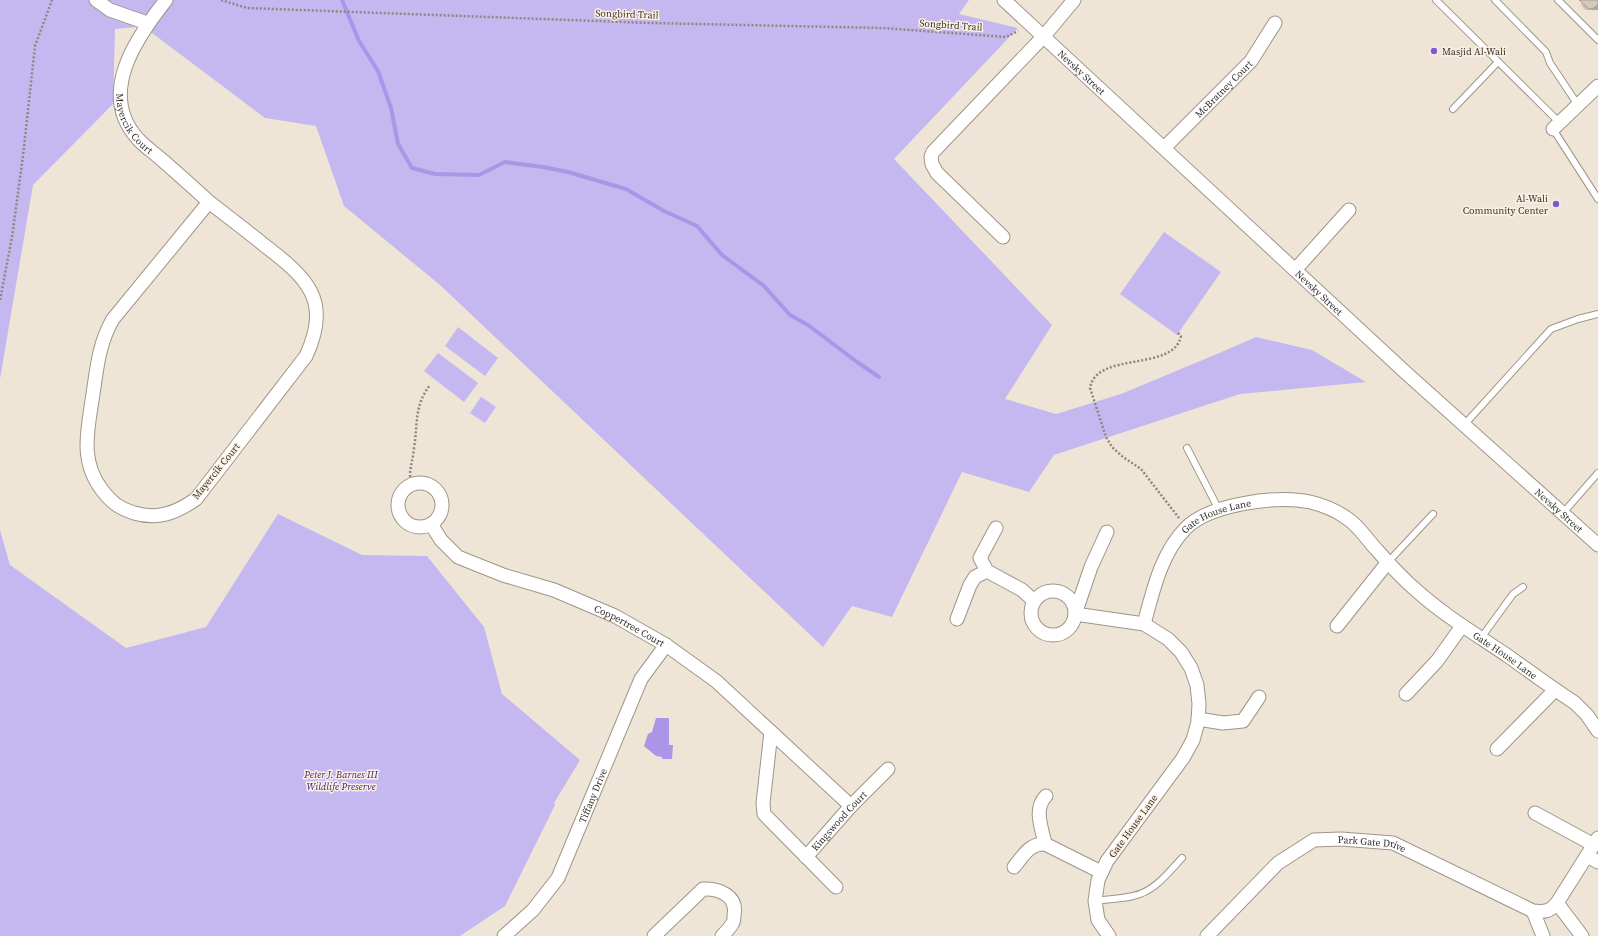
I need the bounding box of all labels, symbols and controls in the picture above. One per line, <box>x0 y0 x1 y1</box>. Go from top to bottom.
street label: Songbird Trail <box>595 6 659 22</box>
street label: Songbird Trail <box>919 16 983 34</box>
place label: Masjid Al-Wali <box>1442 45 1506 58</box>
marker: Masjid Al-Wali <box>1429 46 1439 56</box>
street label: Nevsky Street <box>1055 47 1109 98</box>
street label: McBratney Court <box>1192 57 1255 120</box>
street label: Mayercik Court <box>114 93 156 157</box>
place label: Al-Wali Community Center <box>1463 192 1549 217</box>
marker: Al-Wali Community Center <box>1551 199 1561 209</box>
street label: Nevsky Street <box>1293 267 1346 318</box>
street label: Mayercik Court <box>189 440 243 502</box>
street label: Nevsky Street <box>1532 485 1586 536</box>
street label: Gate House Lane <box>1178 496 1252 536</box>
street label: Coppertree Court <box>592 601 668 650</box>
street label: Gate House Lane <box>1471 628 1540 682</box>
street label: Tiffany Drive <box>575 766 610 825</box>
park label: Peter J. Barnes III Wildlife Preserve <box>303 768 378 793</box>
street label: Kingswood Court <box>808 787 870 853</box>
street label: Gate House Lane <box>1106 792 1160 860</box>
street label: Park Gate Drive <box>1337 832 1409 855</box>

